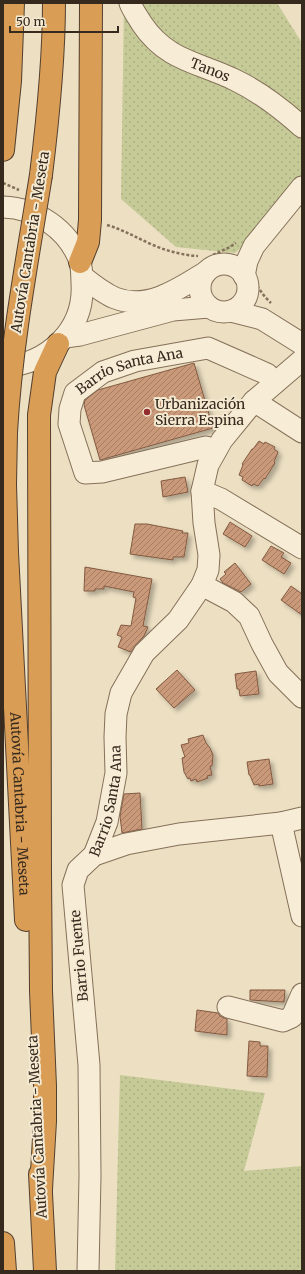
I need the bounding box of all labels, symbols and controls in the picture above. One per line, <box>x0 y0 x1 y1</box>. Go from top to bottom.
scale bar <box>10 8 118 34</box>
text: 50 m <box>16 14 45 29</box>
street label: Tanos <box>188 54 233 86</box>
street label: Autovía Cantabria - Meseta <box>7 149 53 335</box>
street label: Barrio Santa Ana <box>72 344 185 398</box>
place label: Urbanización Sierra Espina <box>155 395 245 429</box>
marker: Urbanización Sierra Espina <box>142 407 152 417</box>
street label: Autovía Cantabria - Meseta <box>6 710 34 896</box>
street label: Barrio Santa Ana <box>85 744 125 859</box>
street label: Barrio Fuente <box>66 909 92 1003</box>
street label: Autovía Cantabria - Meseta <box>23 1034 51 1220</box>

